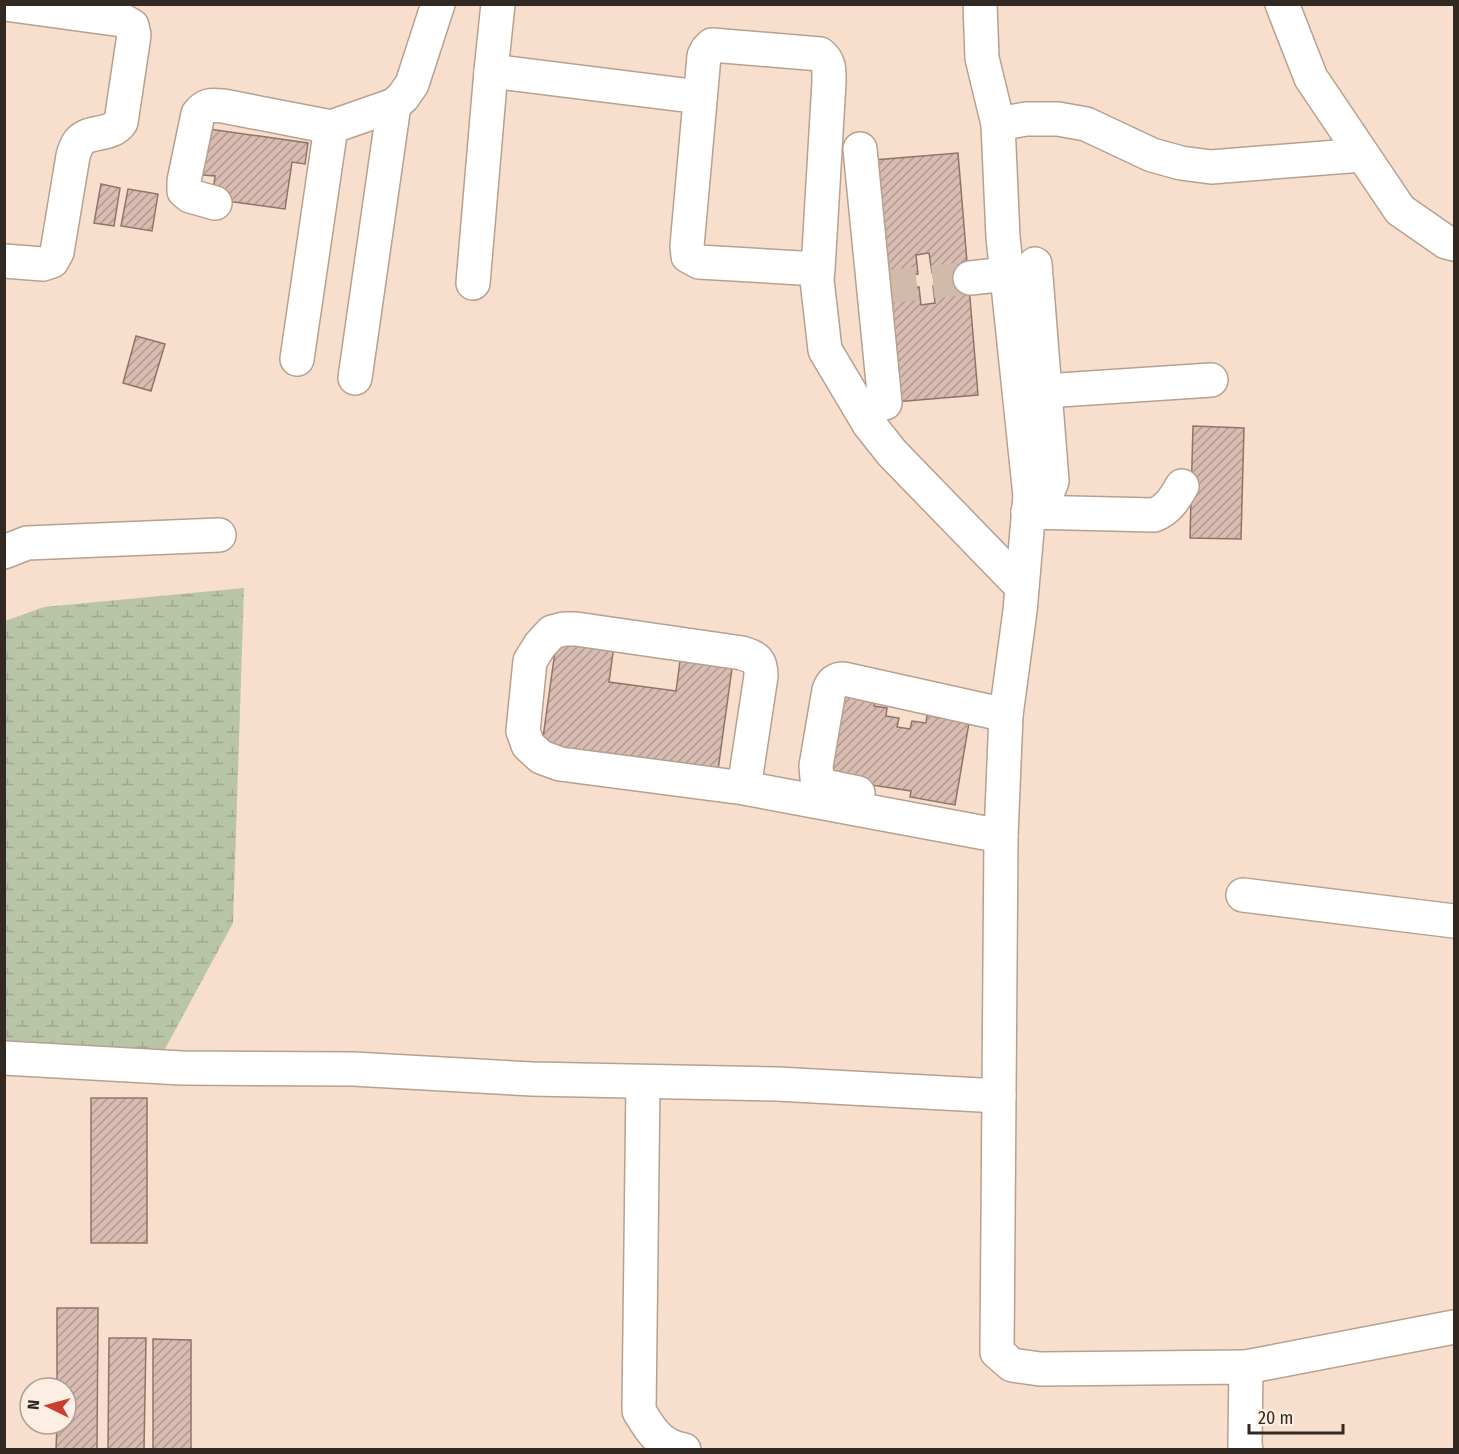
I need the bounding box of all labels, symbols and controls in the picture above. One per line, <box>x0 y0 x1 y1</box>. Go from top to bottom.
north arrow <box>18 1376 78 1436</box>
scale bar <box>1249 1397 1344 1435</box>
text: N <box>24 1399 43 1410</box>
text: 20 m <box>1258 1407 1293 1429</box>

